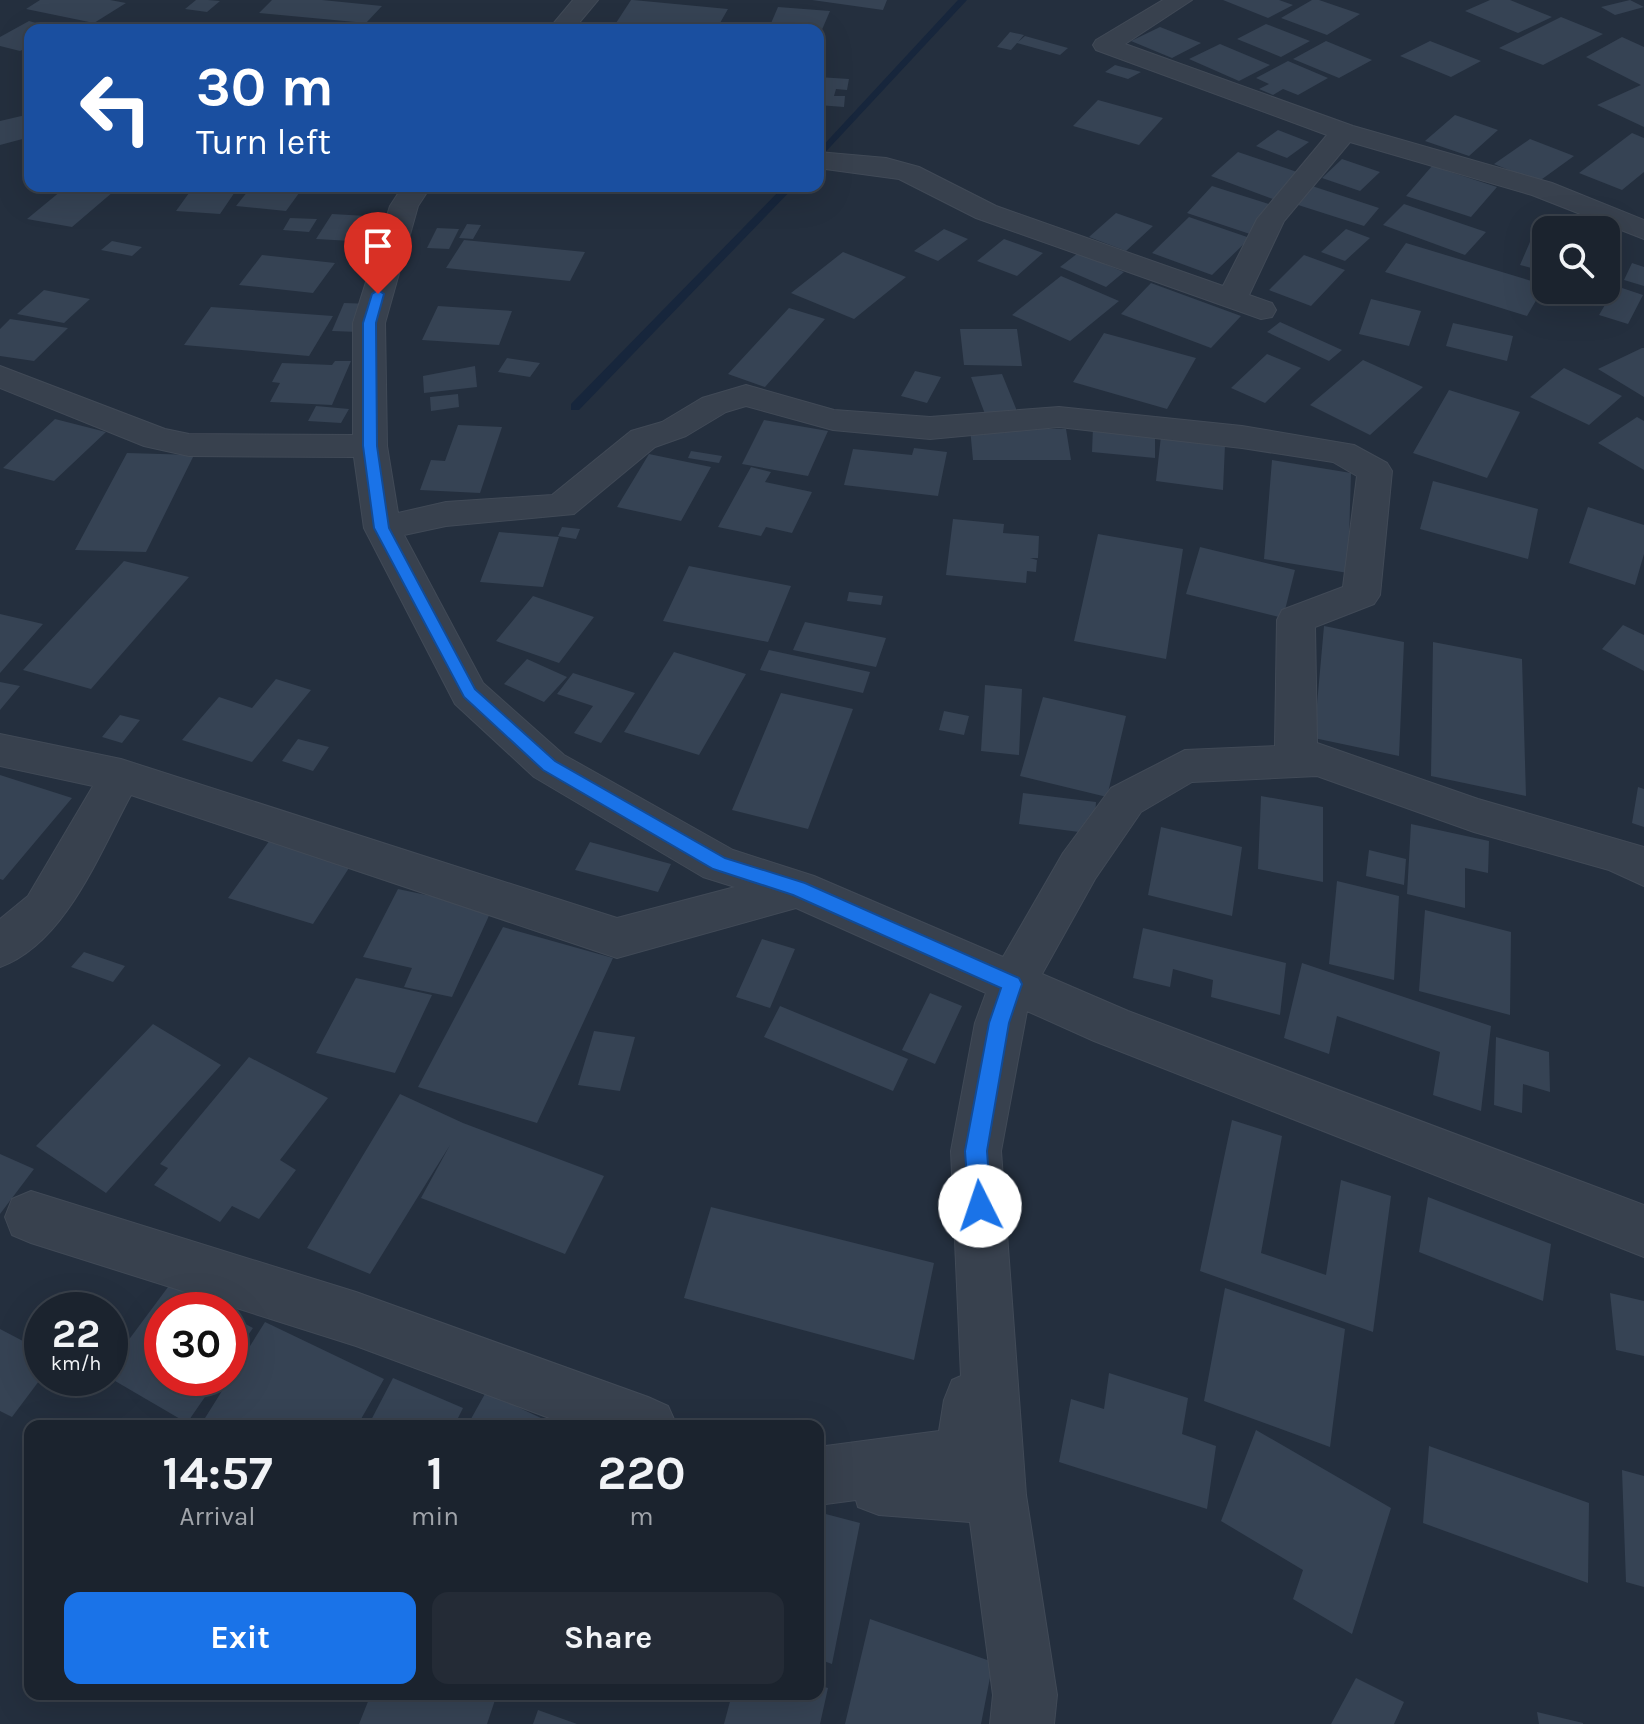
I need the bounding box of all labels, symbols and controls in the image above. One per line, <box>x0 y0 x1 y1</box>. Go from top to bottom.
text: 30 m <box>196 54 334 119</box>
icon: left <box>64 56 168 160</box>
text: Turn left <box>196 121 331 163</box>
pin <box>344 212 412 294</box>
map controls <box>1532 216 1620 304</box>
button: search <box>1532 216 1620 304</box>
icon: arrive <box>356 224 400 268</box>
position arrow <box>938 1164 1022 1248</box>
speed limit sign: 30 <box>144 1292 248 1396</box>
text: 22 <box>52 1310 100 1357</box>
text: km/h <box>51 1352 101 1375</box>
text: 14:57 <box>162 1445 273 1501</box>
text: 1 <box>426 1445 444 1501</box>
text: 220 <box>597 1445 686 1501</box>
text: Arrival <box>179 1501 256 1532</box>
text: min <box>411 1501 459 1532</box>
text: m <box>629 1501 654 1532</box>
button: Exit <box>64 1592 416 1684</box>
button: Share <box>432 1592 784 1684</box>

